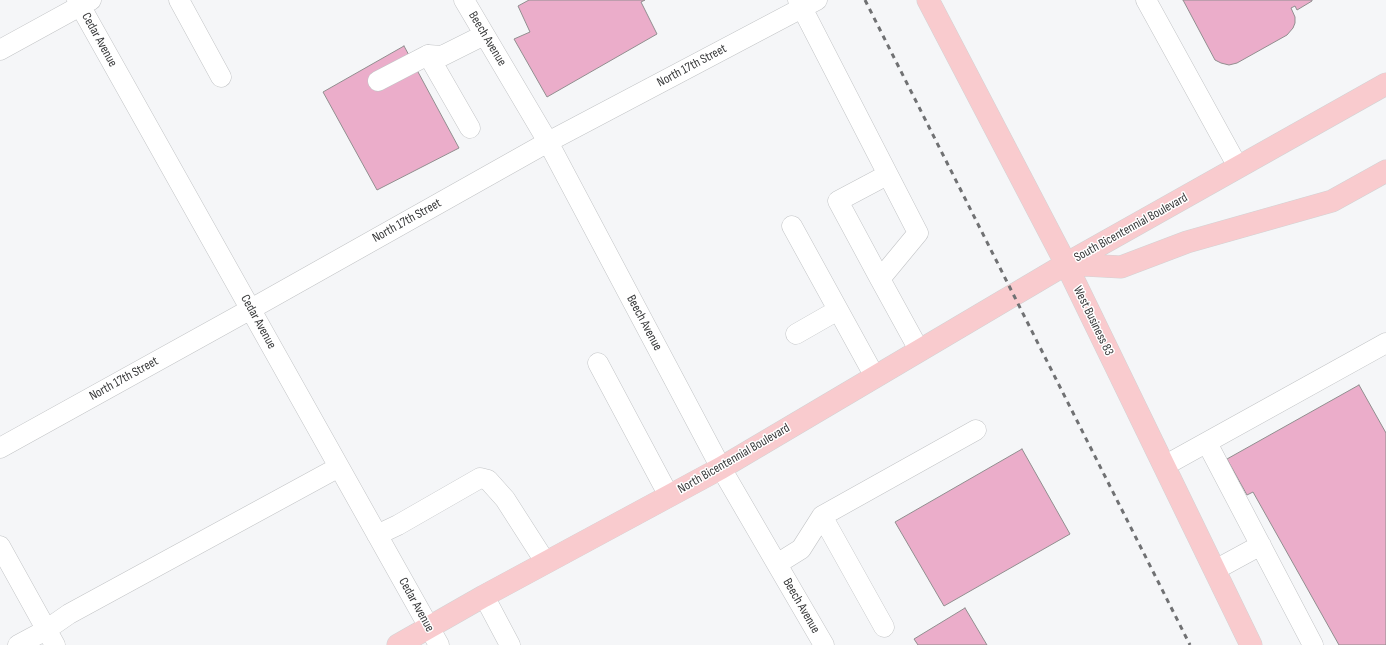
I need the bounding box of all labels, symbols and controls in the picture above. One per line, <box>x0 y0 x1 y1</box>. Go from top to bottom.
street label: Beech Avenue <box>465 9 509 69</box>
street label: Cedar Avenue <box>78 10 120 70</box>
street label: North 17th Street <box>655 41 729 91</box>
street label: South Bicentennial Boulevard <box>1072 190 1190 266</box>
street label: North 17th Street <box>370 196 444 246</box>
street label: West Business 83 <box>1069 284 1117 358</box>
street label: Cedar Avenue <box>237 292 279 352</box>
street label: Beech Avenue <box>623 292 665 354</box>
street label: North 17th Street <box>87 354 161 404</box>
street label: North Bicentennial Boulevard <box>675 421 793 497</box>
street label: Cedar Avenue <box>395 575 437 635</box>
street label: Beech Avenue <box>779 576 823 636</box>

